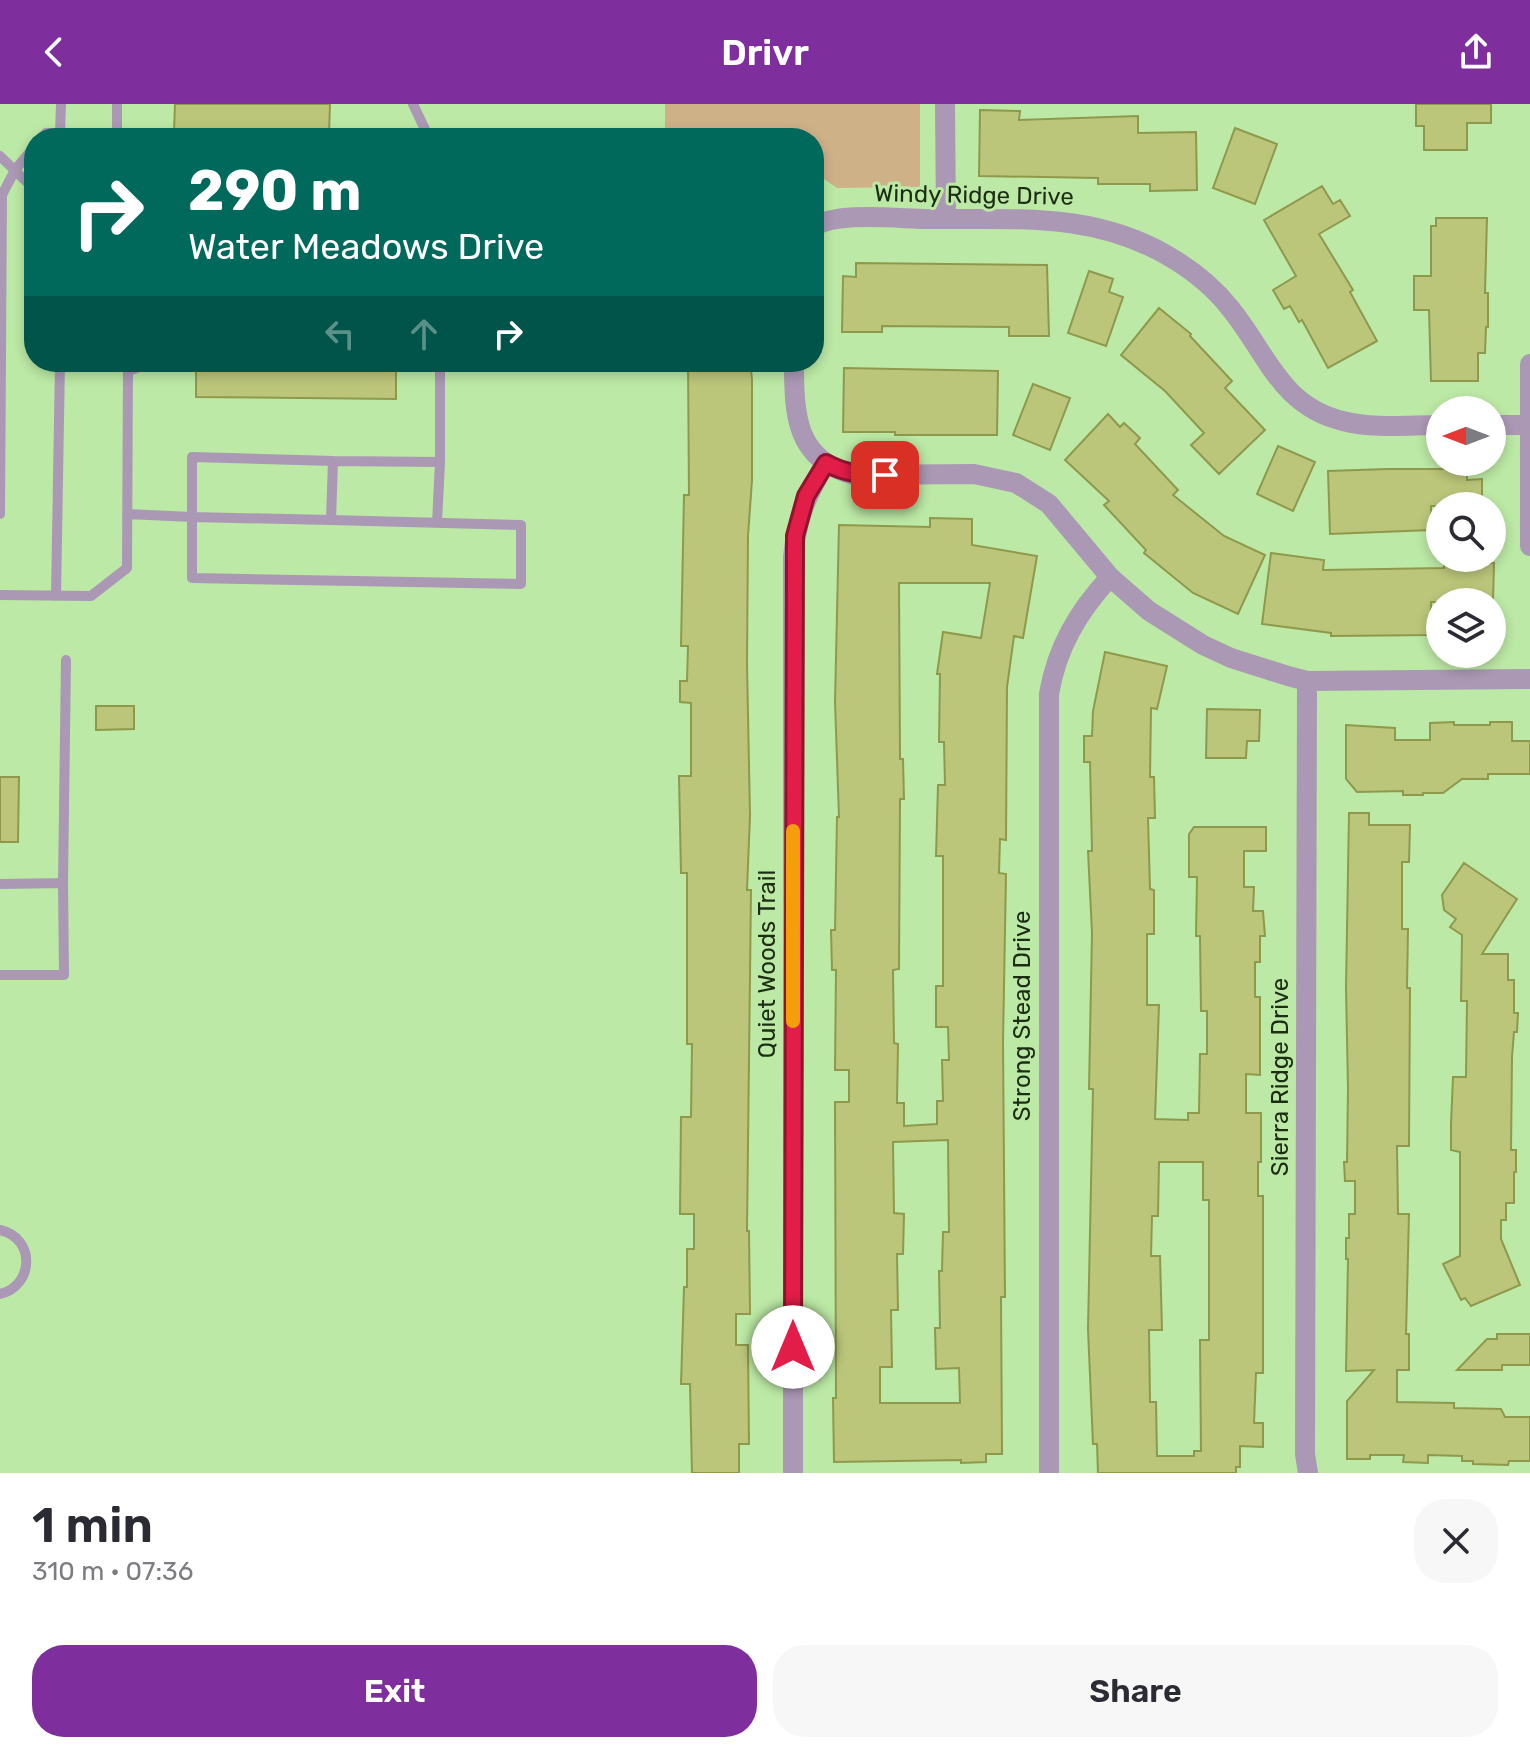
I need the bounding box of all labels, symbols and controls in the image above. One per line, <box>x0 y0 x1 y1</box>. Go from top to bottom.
icon: back <box>32 30 76 74</box>
icon: share <box>1454 30 1498 74</box>
text: Drivr <box>721 31 809 74</box>
text: 290 m <box>188 158 362 224</box>
icon: right <box>56 160 160 264</box>
street label: Windy Ridge Drive <box>874 179 1074 211</box>
text: Water Meadows Drive <box>188 225 544 268</box>
icon: left <box>318 312 362 356</box>
icon: ahead <box>402 312 446 356</box>
icon: right <box>486 312 530 356</box>
north arrow <box>1426 396 1506 476</box>
map controls <box>1426 396 1506 668</box>
pin <box>851 441 919 509</box>
icon: arrive <box>863 453 907 497</box>
button: search <box>1426 492 1506 572</box>
button: layers <box>1426 588 1506 668</box>
street label: Quiet Woods Trail <box>753 870 781 1058</box>
street label: Strong Stead Drive <box>1008 911 1036 1121</box>
street label: Sierra Ridge Drive <box>1266 978 1294 1176</box>
position arrow <box>751 1305 835 1389</box>
text: 1 min <box>32 1497 153 1554</box>
button: close <box>1414 1499 1498 1583</box>
text: 310 m · 07:36 <box>32 1556 193 1587</box>
button: Exit <box>32 1645 757 1737</box>
button: Share <box>773 1645 1498 1737</box>

